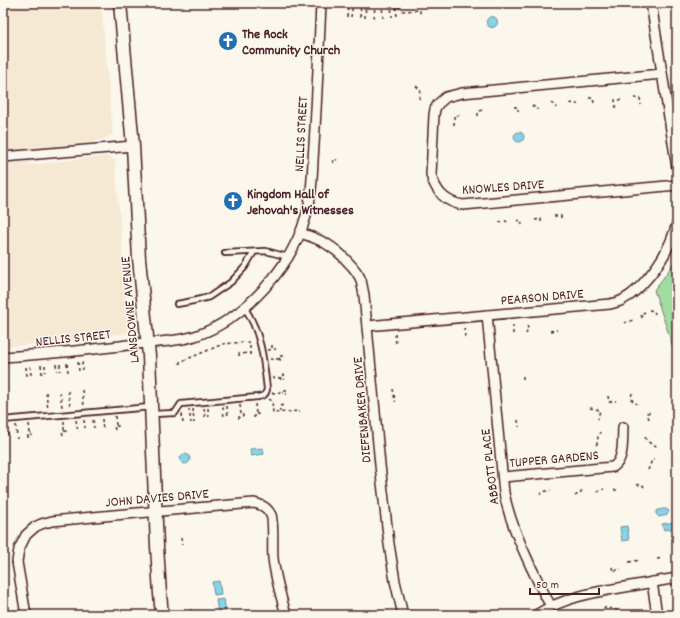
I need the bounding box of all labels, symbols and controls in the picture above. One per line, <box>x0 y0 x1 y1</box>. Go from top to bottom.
place label: The Rock Community Church <box>242 25 341 61</box>
church icon: The Rock Community Church <box>217 30 239 52</box>
street label: NELLIS STREET <box>290 96 314 172</box>
street label: KNOWLES DRIVE <box>461 175 546 201</box>
place label: Kingdom Hall of Jehovah's Witnesses <box>247 185 354 221</box>
church icon: Kingdom Hall of Jehovah's Witnesses <box>222 190 244 212</box>
street label: LANSDOWNE AVENUE <box>116 255 146 364</box>
street label: PEARSON DRIVE <box>500 284 585 312</box>
street label: NELLIS STREET <box>35 325 112 353</box>
street label: DIEFENBAKER DRIVE <box>348 356 378 464</box>
street label: ABBOTT PLACE <box>476 427 506 506</box>
street label: TUPPER GARDENS <box>509 446 600 474</box>
street label: JOHN DAVIES DRIVE <box>105 484 210 513</box>
scale bar <box>530 570 599 596</box>
text: 50 m <box>536 577 559 594</box>

